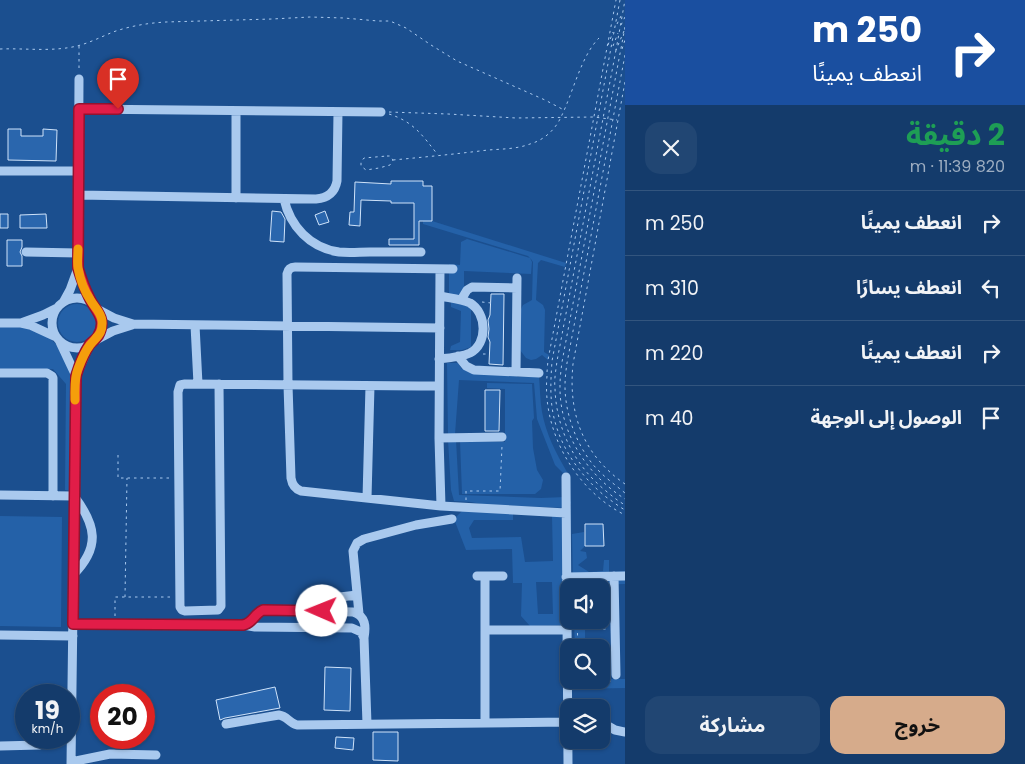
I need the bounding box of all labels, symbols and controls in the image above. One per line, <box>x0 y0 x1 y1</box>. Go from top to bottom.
text: 250 m <box>812 5 922 54</box>
icon: right <box>940 20 1005 85</box>
pin <box>97 58 139 109</box>
text: انعطف يمينًا <box>812 58 922 89</box>
icon: arrive <box>104 65 132 93</box>
text: 2 دقيقة <box>906 113 1005 156</box>
button: close <box>645 122 697 174</box>
text: 820 m · 11:39 <box>910 155 1005 178</box>
text: انعطف يمينًا <box>861 209 962 236</box>
icon: right <box>977 209 1005 237</box>
text: 250 m <box>645 210 704 237</box>
text: انعطف يسارًا <box>856 274 962 301</box>
icon: left <box>977 274 1005 302</box>
text: 310 m <box>645 275 699 302</box>
text: انعطف يمينًا <box>861 339 962 366</box>
icon: right <box>977 339 1005 367</box>
text: 220 m <box>645 340 703 367</box>
text: الوصول إلى الوجهة <box>810 404 962 431</box>
icon: arrive <box>977 404 1005 432</box>
text: 40 m <box>645 405 694 432</box>
map controls <box>560 579 610 749</box>
button: sound <box>560 579 610 629</box>
position arrow <box>295 584 347 636</box>
button: search <box>560 639 610 689</box>
speed limit sign: 20 <box>90 684 155 749</box>
text: 19 <box>35 693 60 728</box>
button: مشاركة <box>645 696 820 754</box>
button: خروج <box>830 696 1005 754</box>
button: layers <box>560 699 610 749</box>
text: km/h <box>32 720 63 737</box>

